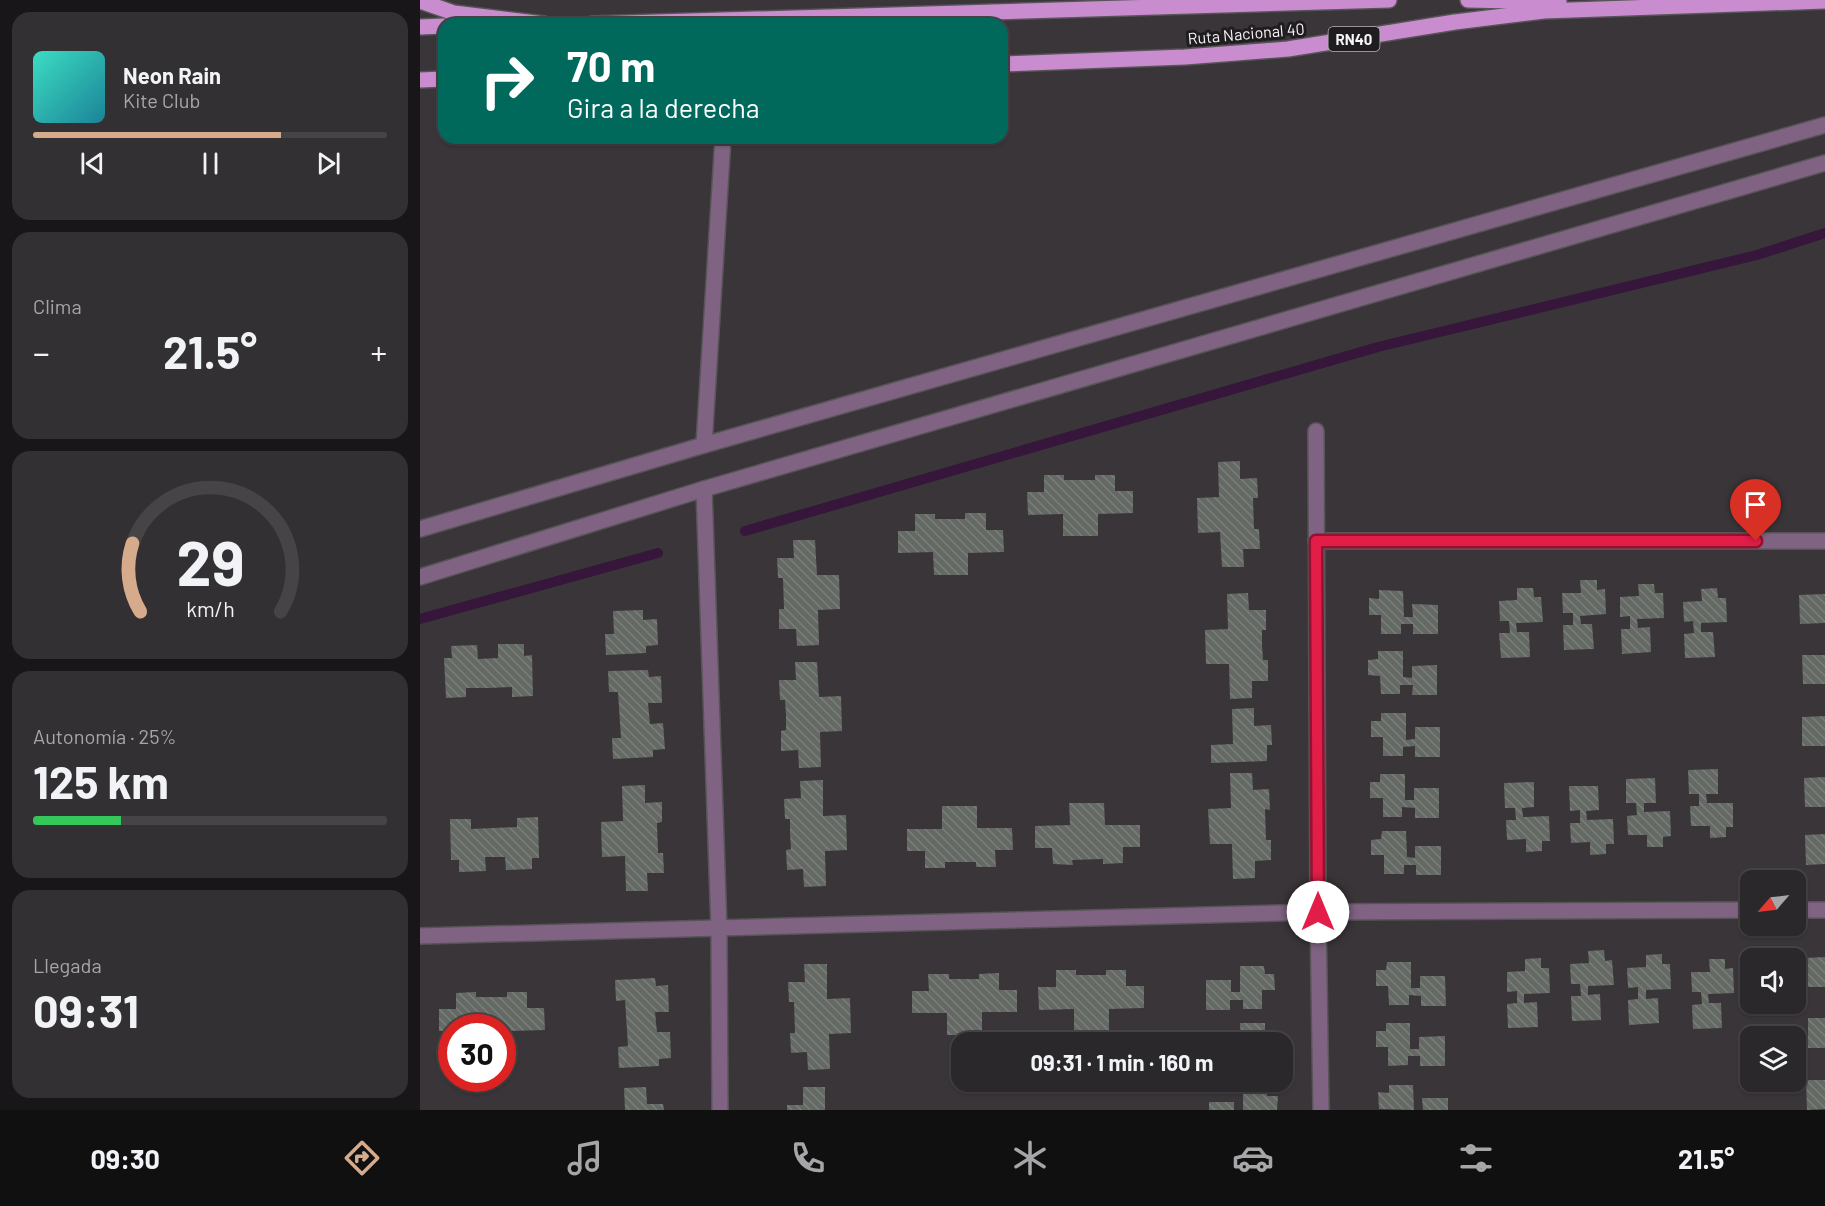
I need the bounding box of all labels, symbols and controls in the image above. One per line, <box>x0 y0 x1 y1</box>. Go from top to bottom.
street label: Ruta Nacional 40 <box>1187 18 1305 48</box>
road number: RN40 <box>1328 27 1380 51</box>
text: 70 m <box>567 40 655 90</box>
icon: right <box>468 42 546 120</box>
text: Neon Rain <box>123 62 221 88</box>
text: Kite Club <box>123 88 200 112</box>
text: Gira a la derecha <box>567 91 760 123</box>
icon: previous <box>76 147 109 180</box>
icon: pause <box>194 147 227 180</box>
icon: next <box>312 147 345 180</box>
text: Clima <box>33 294 82 318</box>
text: 21.5° <box>163 324 257 378</box>
text: − <box>33 332 50 372</box>
text: + <box>371 332 387 372</box>
pin <box>1730 479 1781 541</box>
icon: arrive <box>1739 488 1772 521</box>
text: 29 <box>176 524 244 598</box>
text: km/h <box>186 596 234 621</box>
text: Autonomía · 25% <box>33 724 176 748</box>
text: 125 km <box>33 754 169 808</box>
north arrow <box>1740 870 1806 936</box>
map controls <box>1740 870 1806 1092</box>
position arrow <box>1286 880 1350 944</box>
button: sound <box>1740 948 1806 1014</box>
text: Llegada <box>33 953 102 977</box>
text: 09:31 <box>33 983 139 1037</box>
speed limit sign: 30 <box>438 1014 516 1092</box>
button: layers <box>1740 1026 1806 1092</box>
text: 09:31 · 1 min · 160 m <box>1031 1049 1213 1075</box>
icon: directions <box>341 1137 383 1179</box>
icon: music <box>564 1137 606 1179</box>
icon: phone <box>787 1137 829 1179</box>
icon: climate <box>1009 1137 1051 1179</box>
icon: car <box>1232 1137 1274 1179</box>
icon: filters <box>1455 1137 1497 1179</box>
text: 09:30 <box>90 1142 160 1174</box>
text: 21.5° <box>1678 1142 1734 1174</box>

